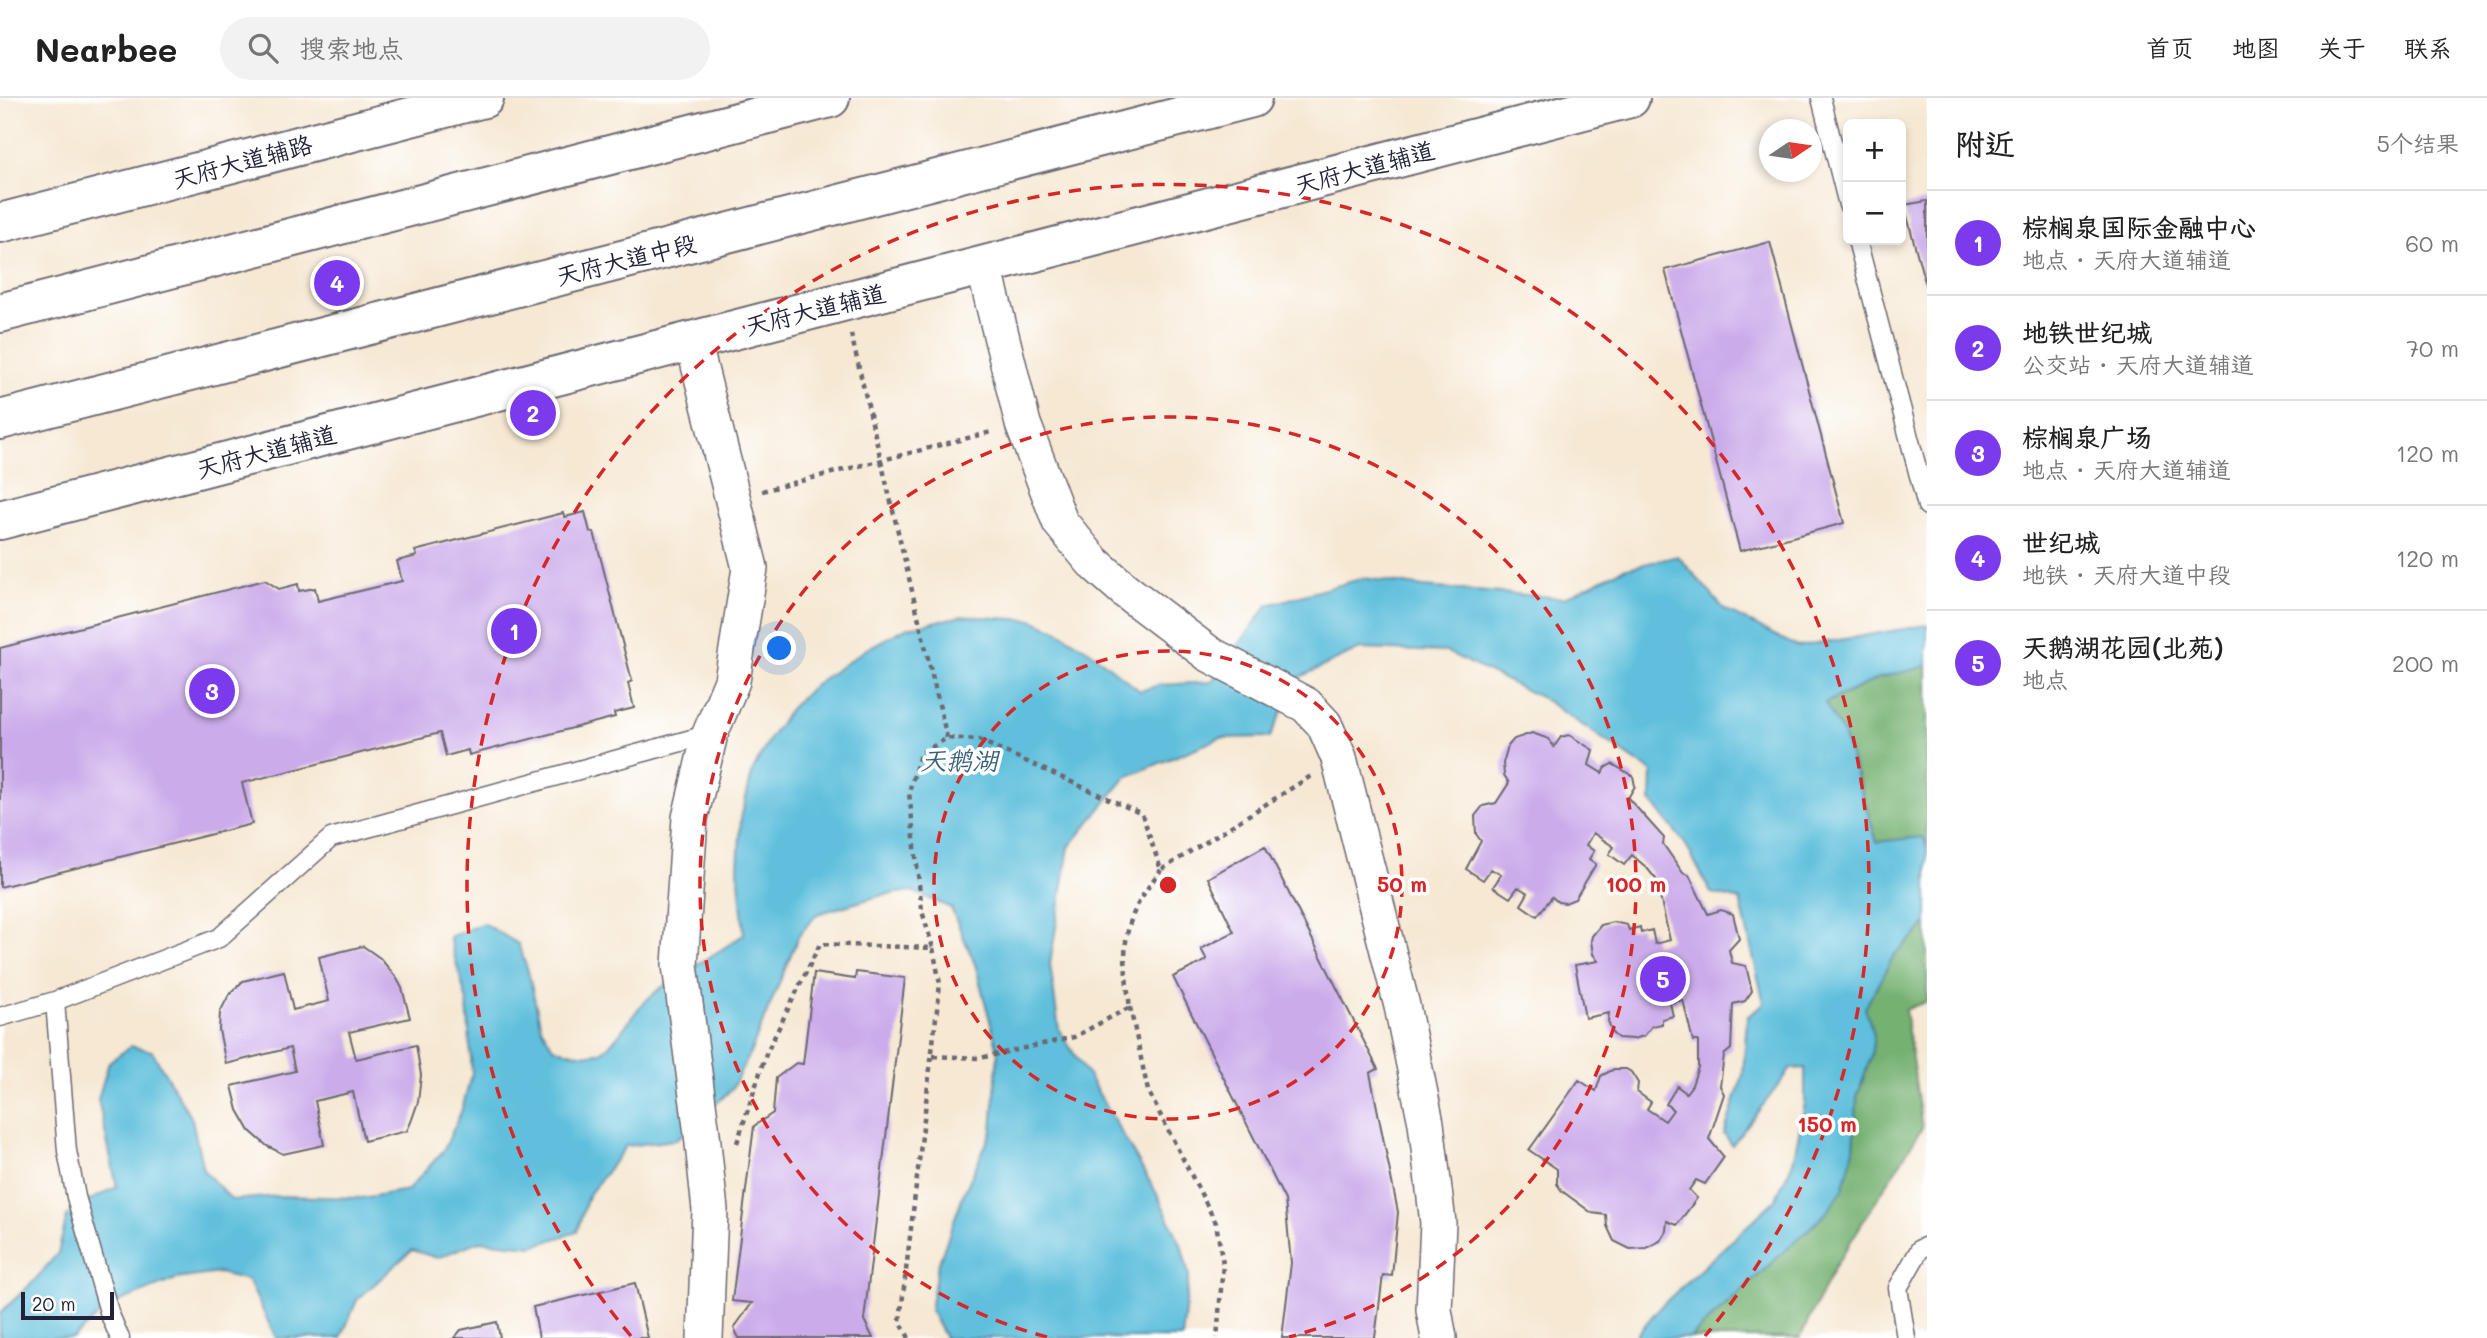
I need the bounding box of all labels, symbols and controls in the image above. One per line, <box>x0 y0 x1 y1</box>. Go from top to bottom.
search box <box>220 17 710 80</box>
text: Nearbee <box>35 27 178 70</box>
icon: search <box>244 29 282 67</box>
text: 搜索地点 <box>300 31 404 65</box>
text: 首页 <box>2146 32 2194 63</box>
text: 地图 <box>2232 32 2280 63</box>
text: 关于 <box>2318 32 2366 63</box>
text: 联系 <box>2404 32 2452 63</box>
north arrow <box>1759 119 1822 182</box>
map controls <box>1843 119 1906 245</box>
button: + <box>1843 119 1906 182</box>
text: 附近 <box>1955 123 2015 163</box>
street label: 天府大道辅路 <box>168 127 316 195</box>
text: 5个结果 <box>2377 128 2459 158</box>
street label: 天府大道辅道 <box>1290 133 1438 201</box>
button: − <box>1843 182 1906 245</box>
text: 棕榈泉国际金融中心 <box>2022 210 2256 244</box>
street label: 天府大道中段 <box>552 227 700 291</box>
text: 1 <box>1973 228 1983 258</box>
text: 60 m <box>2405 228 2459 258</box>
text: 地点 · 天府大道辅道 <box>2022 244 2231 274</box>
pin: 4 <box>314 257 360 309</box>
street label: 天府大道辅道 <box>741 277 889 341</box>
text: 地铁世纪城 <box>2022 315 2152 349</box>
text: 2 <box>1972 333 1984 363</box>
text: 70 m <box>2406 333 2459 363</box>
text: 公交站 · 天府大道辅道 <box>2022 349 2254 379</box>
pin: 2 <box>510 387 556 439</box>
street label: 天府大道辅道 <box>192 417 340 485</box>
text: 棕榈泉广场 <box>2022 420 2152 454</box>
text: 3 <box>1971 438 1985 468</box>
text: 120 m <box>2396 438 2459 468</box>
text: 地点 · 天府大道辅道 <box>2022 454 2231 484</box>
text: 世纪城 <box>2022 525 2100 559</box>
text: 4 <box>1971 543 1985 573</box>
text: 120 m <box>2396 543 2459 573</box>
text: 地铁 · 天府大道中段 <box>2022 559 2231 589</box>
pin: 1 <box>491 605 537 657</box>
text: 天鹅湖花园(北苑) <box>2022 630 2224 664</box>
your location <box>762 631 796 665</box>
text: 5 <box>1971 648 1985 678</box>
text: 200 m <box>2392 648 2459 678</box>
text: 地点 <box>2022 664 2068 694</box>
pin: 3 <box>189 665 235 717</box>
water label: 天鹅湖 <box>920 743 1001 777</box>
text: 50 m <box>1377 870 1427 897</box>
text: 100 m <box>1606 870 1666 897</box>
centre of rings <box>1156 873 1180 897</box>
pin: 5 <box>1640 953 1686 1005</box>
text: 150 m <box>1797 1110 1857 1137</box>
scale bar <box>21 1289 114 1321</box>
text: 20 m <box>32 1291 76 1316</box>

